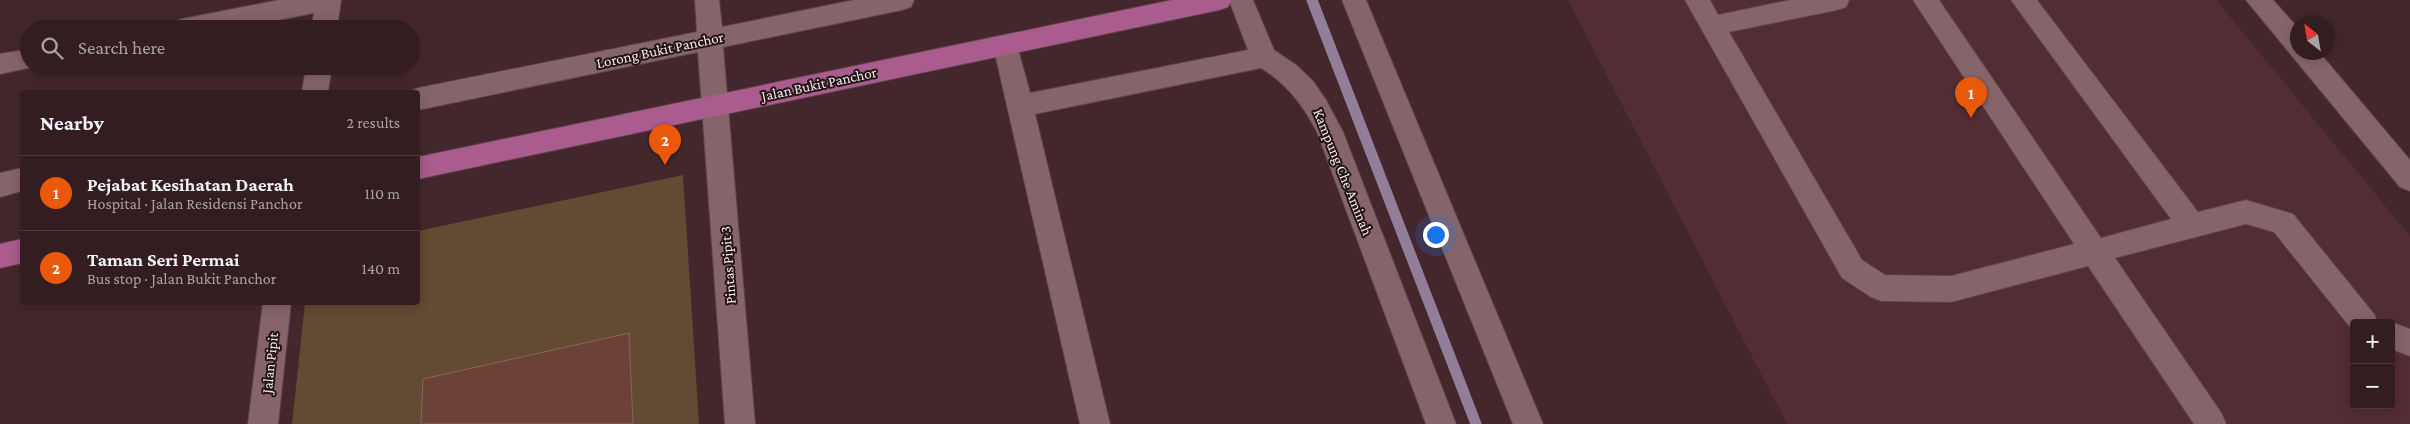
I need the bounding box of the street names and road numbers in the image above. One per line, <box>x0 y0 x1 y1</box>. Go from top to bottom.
street label: Lorong Bukit Panchor <box>595 29 726 72</box>
street label: Jalan Bukit Panchor <box>758 64 879 105</box>
street label: Kampung Che Aminah <box>1309 106 1376 238</box>
street label: Pintas Pipit 3 <box>717 225 740 305</box>
street label: Jalan Pipit <box>259 331 282 396</box>

